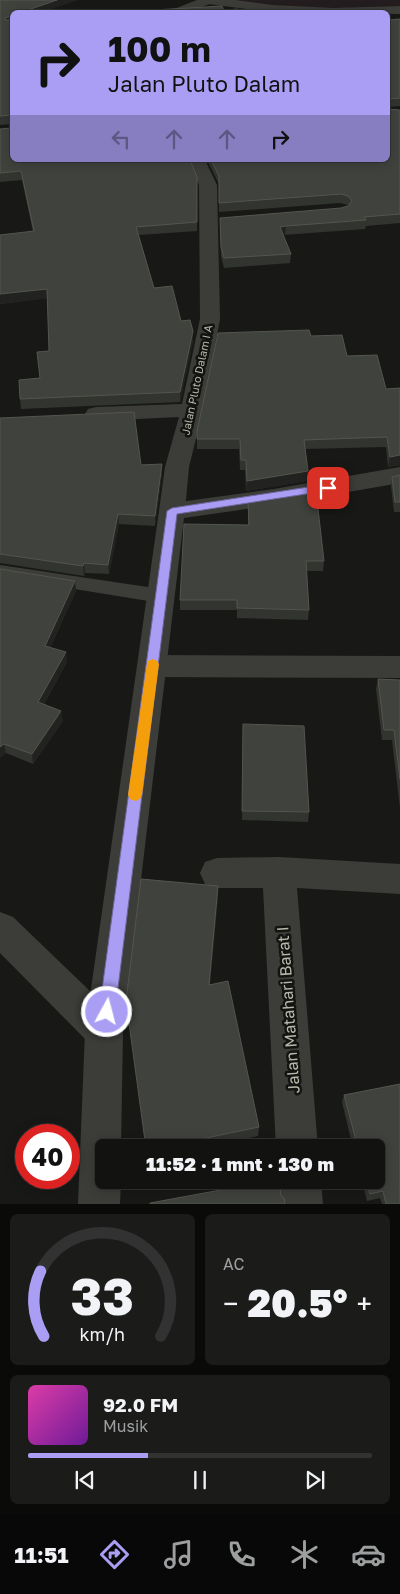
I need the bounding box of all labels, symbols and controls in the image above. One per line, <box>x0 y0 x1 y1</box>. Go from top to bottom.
text: 100 m <box>108 28 211 70</box>
icon: right <box>25 30 90 95</box>
text: Jalan Pluto Dalam <box>108 70 300 97</box>
icon: left <box>107 125 135 153</box>
icon: ahead <box>160 125 188 153</box>
icon: ahead <box>213 125 241 153</box>
icon: right <box>266 125 294 153</box>
street label: Jalan Pluto Dalam I A <box>178 323 215 436</box>
pin <box>307 467 349 509</box>
icon: arrive <box>314 474 342 502</box>
street label: Jalan Matahari Barat I <box>272 926 304 1094</box>
position arrow <box>80 985 132 1037</box>
speed limit sign: 40 <box>15 1124 80 1189</box>
text: 11:52 · 1 mnt · 130 m <box>146 1152 334 1175</box>
text: AC <box>223 1254 244 1274</box>
text: 33 <box>71 1264 134 1326</box>
text: 20.5° <box>248 1280 347 1325</box>
text: − <box>223 1287 238 1320</box>
text: + <box>357 1287 372 1320</box>
text: km/h <box>80 1323 125 1345</box>
text: 92.0 FM <box>103 1393 178 1416</box>
text: Musik <box>103 1416 148 1436</box>
icon: previous <box>71 1466 99 1494</box>
icon: pause <box>186 1466 214 1494</box>
icon: next <box>301 1466 329 1494</box>
icon: directions <box>97 1537 132 1572</box>
icon: music <box>161 1537 196 1572</box>
icon: phone <box>224 1537 259 1572</box>
icon: climate <box>287 1537 322 1572</box>
icon: car <box>351 1537 386 1572</box>
text: 11:51 <box>14 1541 69 1568</box>

